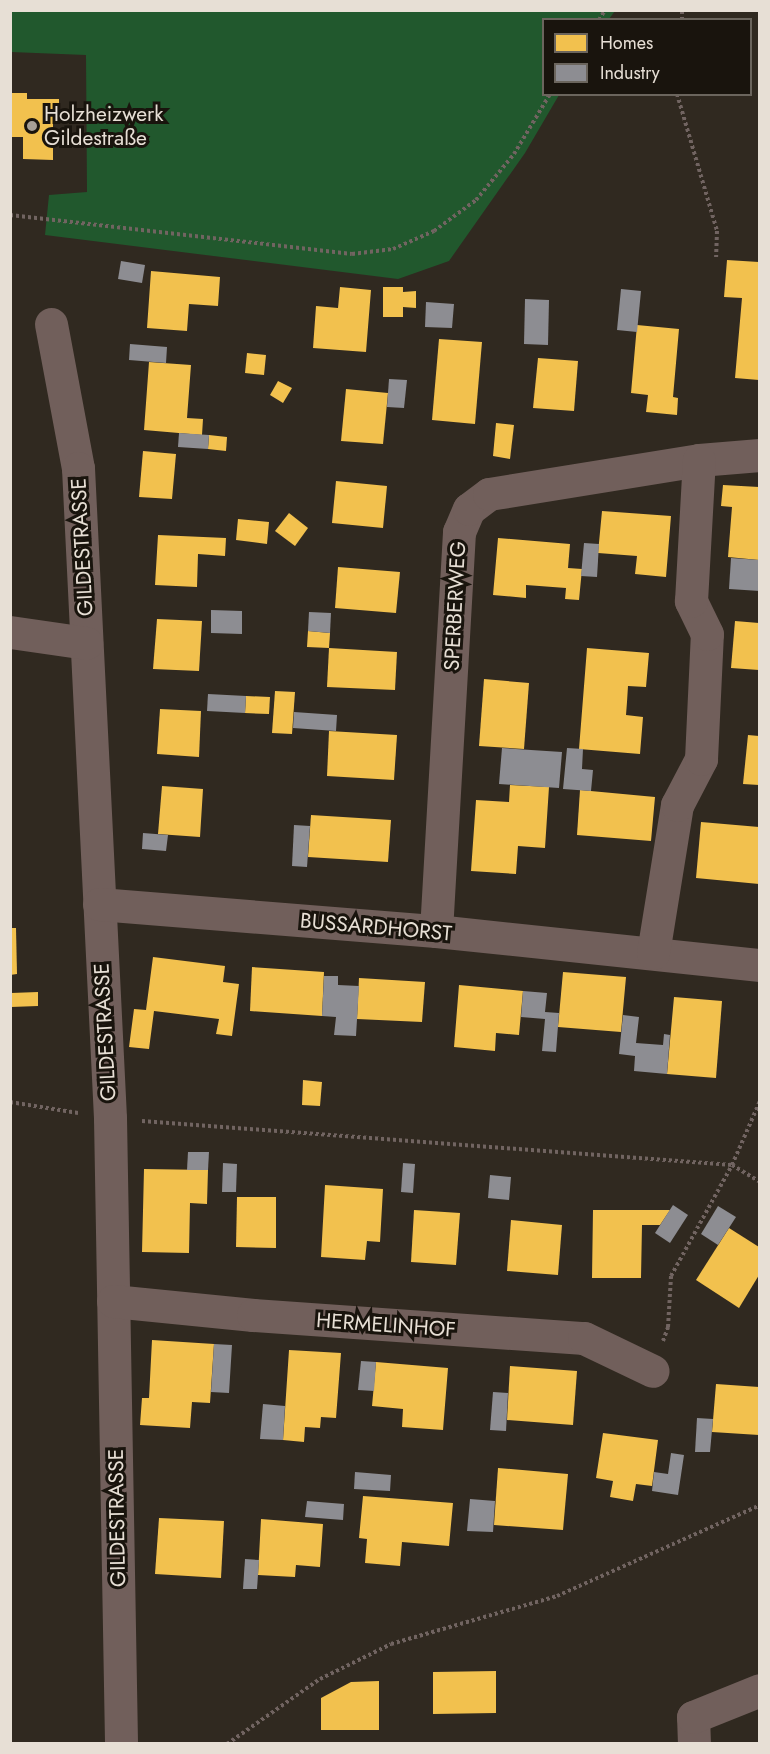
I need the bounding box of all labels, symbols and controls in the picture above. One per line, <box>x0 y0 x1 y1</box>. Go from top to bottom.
legend <box>542 18 752 96</box>
text: Homes <box>600 30 653 56</box>
text: Industry <box>600 60 660 86</box>
place label: Holzheizwerk Gildestraße <box>44 101 163 151</box>
marker: Holzheizwerk Gildestraße <box>25 119 39 133</box>
street label: GILDESTRASSE <box>66 477 98 617</box>
street label: SPERBERWEG <box>439 540 471 672</box>
street label: BUSSARDHORST <box>299 908 453 946</box>
street label: GILDESTRASSE <box>89 962 121 1102</box>
street label: HERMELINHOF <box>315 1308 457 1342</box>
street label: GILDESTRASSE <box>103 1449 131 1587</box>

